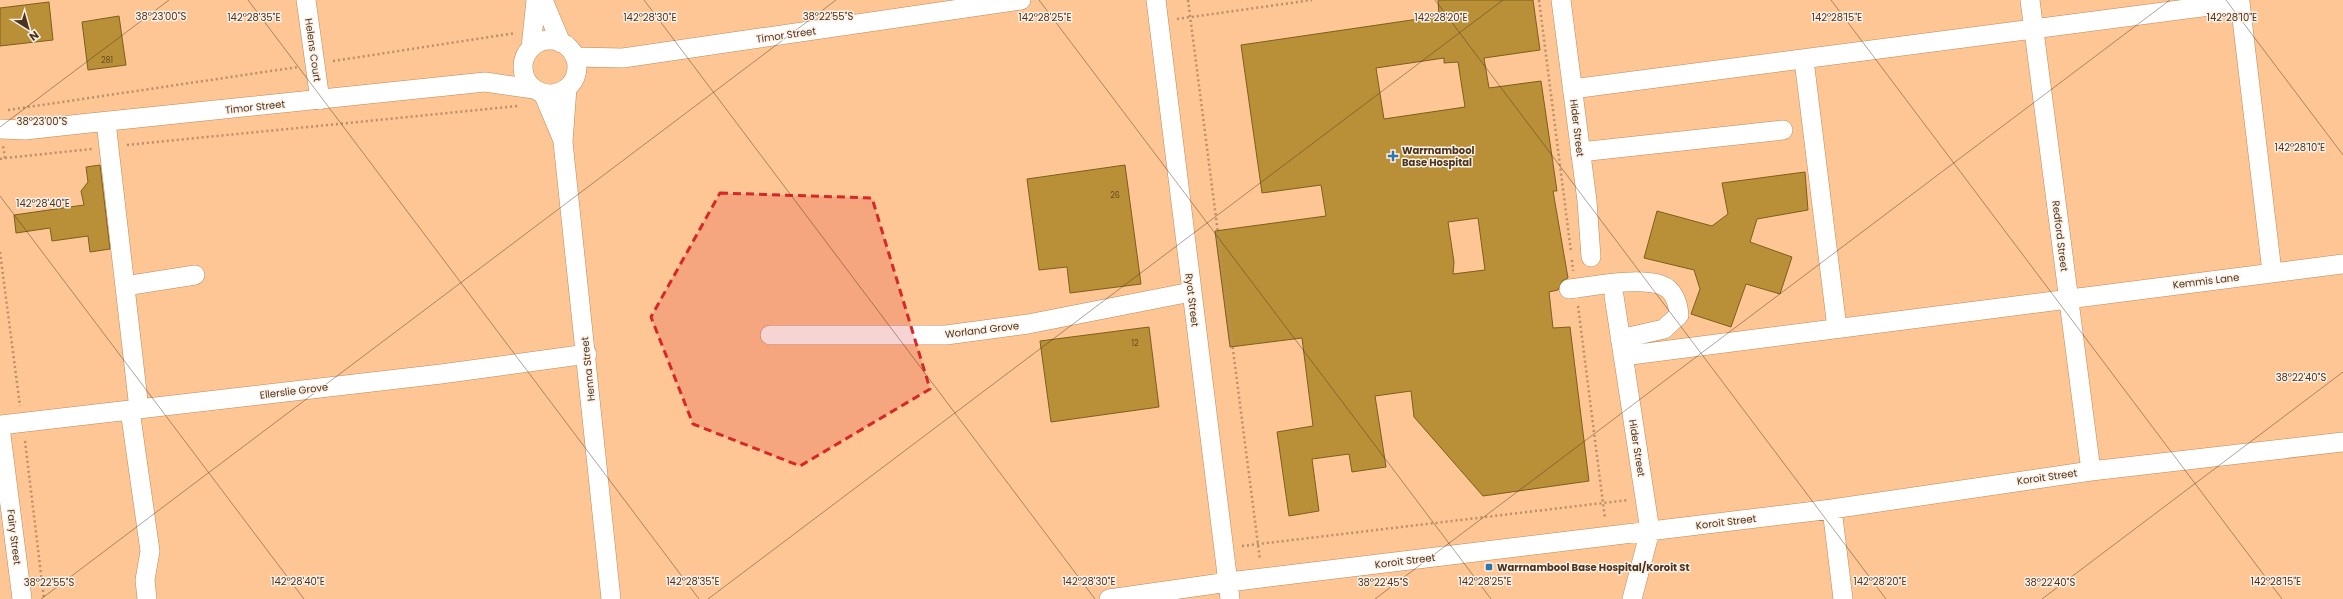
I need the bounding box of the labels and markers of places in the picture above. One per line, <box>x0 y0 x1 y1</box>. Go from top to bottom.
place label: Warrnambool Base Hospital <box>1402 143 1475 170</box>
marker: Warrnambool Base Hospital <box>1387 150 1399 162</box>
place label: Warrnambool Base Hospital/Koroit St <box>1497 560 1690 575</box>
marker: Warrnambool Base Hospital/Koroit St <box>1484 562 1494 572</box>

